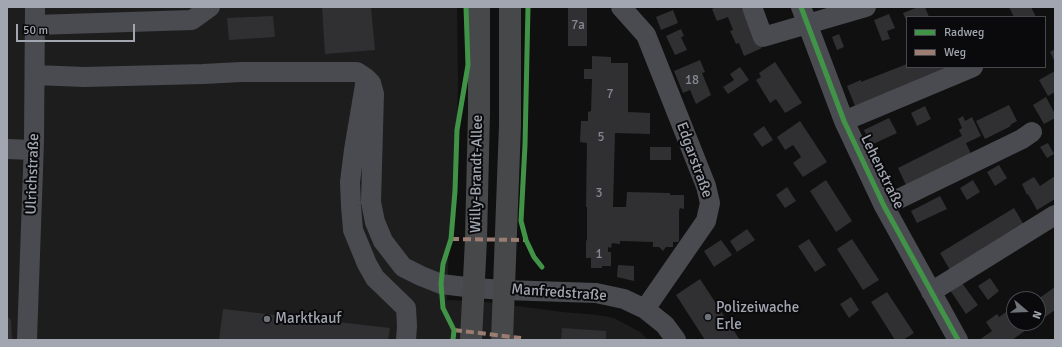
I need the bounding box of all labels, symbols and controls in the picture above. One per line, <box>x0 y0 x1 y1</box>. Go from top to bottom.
scale bar <box>18 16 137 42</box>
legend <box>906 16 1046 68</box>
house number: 7a <box>571 18 585 34</box>
text: 50 m <box>23 23 48 38</box>
text: Radweg <box>944 25 984 40</box>
text: Weg <box>944 45 966 60</box>
house number: 18 <box>685 73 699 89</box>
house number: 7 <box>606 87 614 103</box>
street label: Willy-Brandt-Allee <box>467 115 487 233</box>
street label: Edgarstraße <box>672 120 716 200</box>
house number: 5 <box>597 130 605 146</box>
street label: Lehenstraße <box>856 132 908 212</box>
street label: Ulrichstraße <box>23 133 43 215</box>
house number: 3 <box>595 186 603 202</box>
house number: 1 <box>595 247 603 263</box>
street label: Manfredstraße <box>511 281 607 305</box>
north arrow <box>1006 291 1046 331</box>
place label: Polizeiwache Erle <box>716 299 799 334</box>
text: N <box>1029 309 1044 320</box>
place label: Marktkauf <box>275 310 341 328</box>
marker: Polizeiwache Erle <box>703 312 713 322</box>
marker: Marktkauf <box>262 314 272 324</box>

